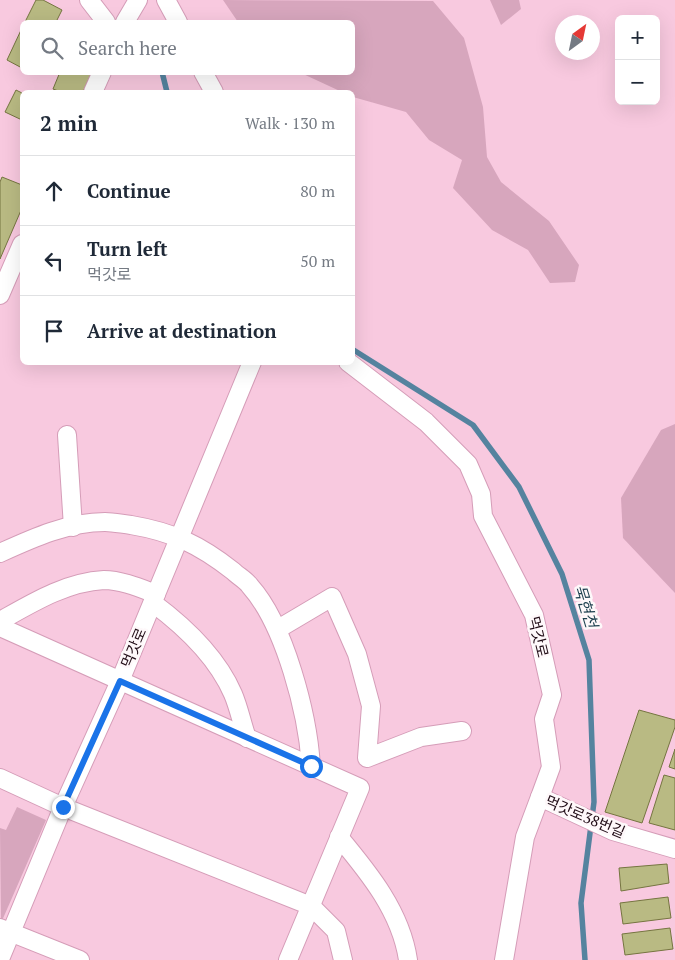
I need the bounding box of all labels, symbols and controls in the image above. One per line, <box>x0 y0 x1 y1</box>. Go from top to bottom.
north arrow <box>555 15 600 60</box>
map controls <box>615 15 660 105</box>
button: + <box>615 15 660 60</box>
search box <box>20 20 355 75</box>
icon: search <box>38 34 66 62</box>
text: Search here <box>78 35 177 60</box>
button: − <box>615 60 660 105</box>
text: 2 min <box>40 109 97 137</box>
text: Walk · 130 m <box>245 112 335 134</box>
icon: ahead <box>40 177 68 205</box>
text: Continue <box>87 178 171 203</box>
text: 80 m <box>300 180 335 202</box>
text: Turn left <box>87 236 168 261</box>
icon: left <box>40 247 68 275</box>
text: 50 m <box>300 250 335 272</box>
text: 먹갓로 <box>87 263 131 285</box>
icon: arrive <box>40 317 68 345</box>
text: Arrive at destination <box>87 318 276 343</box>
water label: 묵현천 <box>569 582 604 633</box>
street label: 먹갓로 <box>524 614 554 659</box>
street label: 먹갓로 <box>116 625 150 671</box>
route start <box>300 755 323 778</box>
street label: 먹갓로38번길 <box>542 790 628 842</box>
route end <box>52 796 75 819</box>

